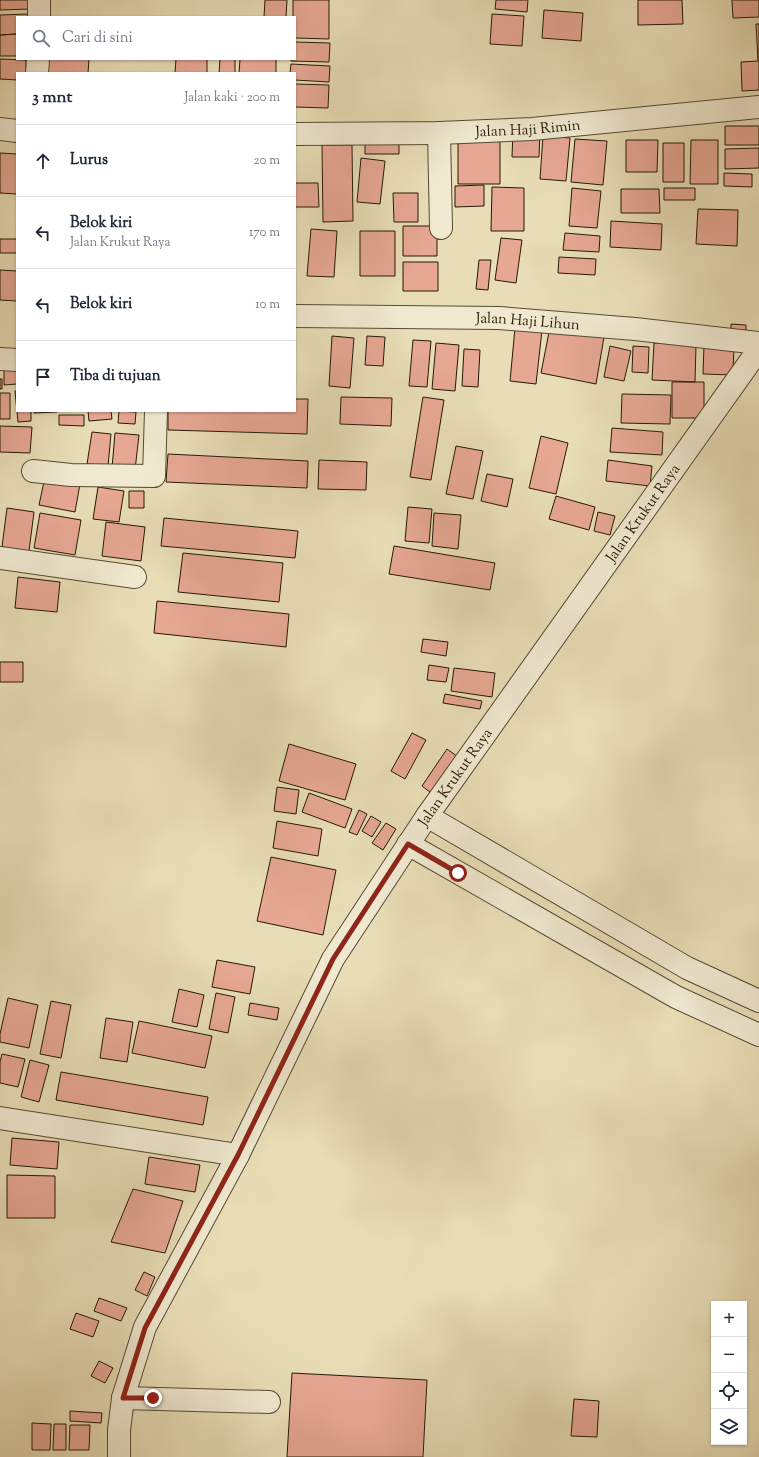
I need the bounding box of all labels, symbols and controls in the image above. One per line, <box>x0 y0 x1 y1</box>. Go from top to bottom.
search box <box>16 16 296 60</box>
icon: search <box>30 27 52 49</box>
text: Cari di sini <box>62 28 133 49</box>
text: 3 mnt <box>32 86 72 110</box>
text: Jalan kaki · 200 m <box>184 89 280 107</box>
street label: Jalan Haji Rimin <box>474 115 582 143</box>
icon: ahead <box>32 150 54 172</box>
text: Lurus <box>70 150 108 171</box>
text: 20 m <box>254 152 280 170</box>
text: Belok kiri <box>70 213 132 234</box>
icon: left <box>32 222 54 244</box>
text: 170 m <box>249 224 280 242</box>
text: Jalan Krukut Raya <box>70 234 171 252</box>
icon: left <box>32 294 54 316</box>
text: Belok kiri <box>70 294 132 315</box>
text: 10 m <box>255 296 280 314</box>
street label: Jalan Haji Lihun <box>475 309 581 337</box>
icon: arrive <box>32 366 54 388</box>
text: Tiba di tujuan <box>70 366 161 387</box>
street label: Jalan Krukut Raya <box>601 460 686 568</box>
street label: Jalan Krukut Raya <box>413 724 498 832</box>
route start <box>449 864 467 882</box>
map controls <box>711 1301 747 1445</box>
button: + <box>711 1301 747 1337</box>
button: − <box>711 1337 747 1373</box>
button: locate <box>711 1373 747 1409</box>
route end <box>144 1389 162 1407</box>
button: layers <box>711 1409 747 1445</box>

